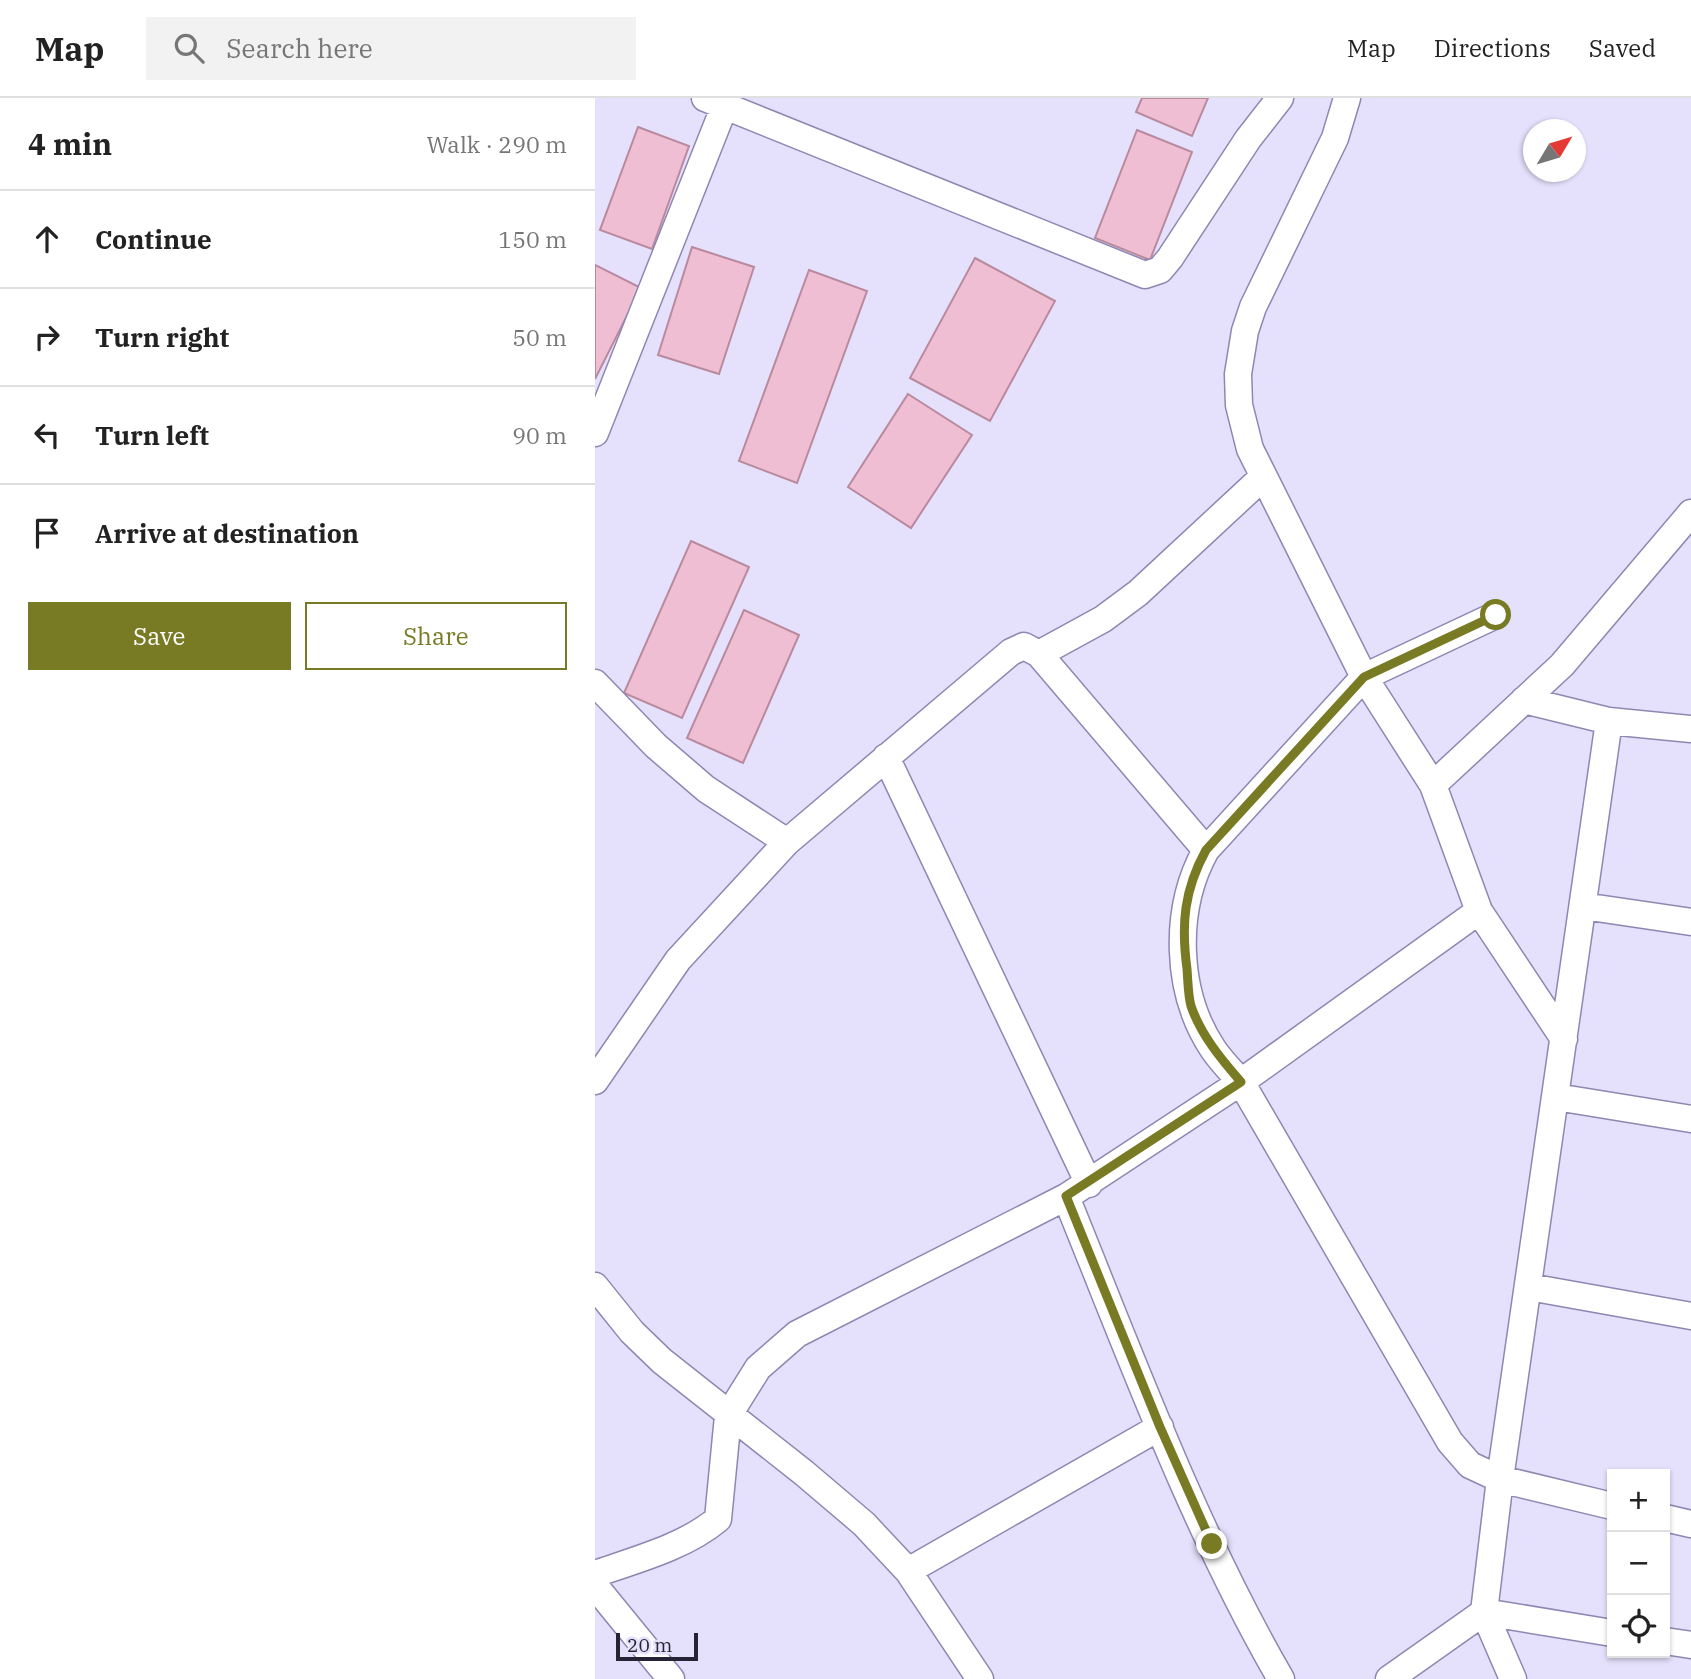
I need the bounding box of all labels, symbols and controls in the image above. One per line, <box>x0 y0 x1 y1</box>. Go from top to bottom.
search box <box>146 17 636 80</box>
text: Map <box>35 27 104 70</box>
icon: search <box>170 29 208 67</box>
text: Search here <box>226 31 373 65</box>
text: Map <box>1347 32 1396 64</box>
text: Directions <box>1434 32 1551 64</box>
text: Saved <box>1589 32 1656 64</box>
north arrow <box>1523 119 1586 182</box>
text: 4 min <box>28 124 112 163</box>
text: Walk · 290 m <box>426 129 567 159</box>
icon: ahead <box>28 220 66 258</box>
text: Continue <box>95 222 212 256</box>
text: 150 m <box>498 224 567 254</box>
icon: right <box>28 318 66 356</box>
text: Turn right <box>95 320 229 354</box>
text: 50 m <box>512 322 567 352</box>
icon: left <box>28 416 66 454</box>
text: Turn left <box>95 418 209 452</box>
text: 90 m <box>512 420 567 450</box>
icon: arrive <box>28 514 66 552</box>
text: Arrive at destination <box>95 516 359 550</box>
route start <box>1480 599 1511 630</box>
button: Save <box>28 602 291 670</box>
button: Share <box>305 602 567 670</box>
map controls <box>1607 1469 1670 1658</box>
button: + <box>1607 1469 1670 1532</box>
route end <box>1196 1528 1227 1559</box>
button: − <box>1607 1532 1670 1595</box>
button: locate <box>1607 1595 1670 1658</box>
scale bar <box>616 1630 698 1662</box>
text: 20 m <box>627 1633 672 1657</box>

